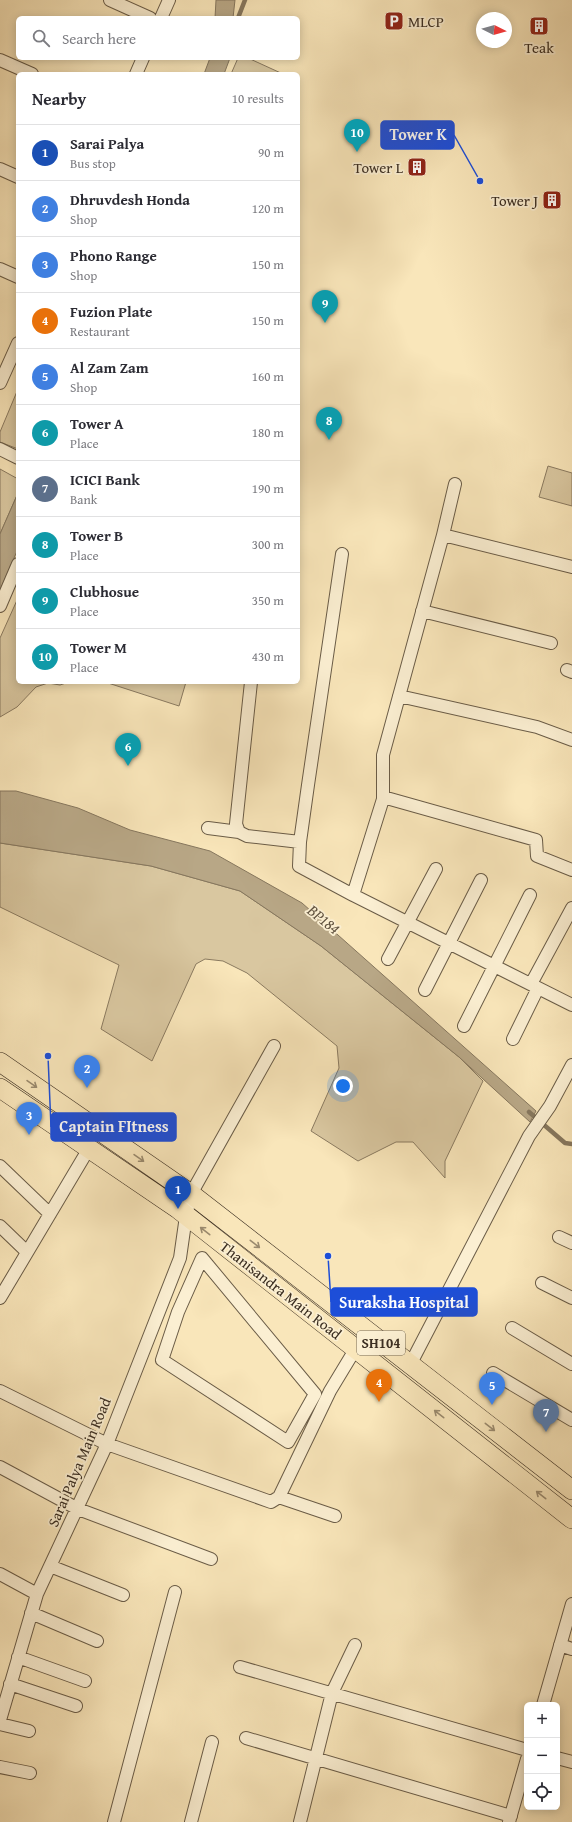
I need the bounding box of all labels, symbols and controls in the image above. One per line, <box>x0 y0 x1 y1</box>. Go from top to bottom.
parking icon: MLCP <box>383 10 405 32</box>
place label: MLCP <box>408 11 444 32</box>
north arrow <box>476 12 512 48</box>
building icon: Teak <box>528 15 550 37</box>
search box <box>16 16 300 60</box>
icon: search <box>30 27 52 49</box>
text: Search here <box>62 28 136 49</box>
place label: Teak <box>524 37 554 58</box>
text: Nearby <box>32 86 86 111</box>
text: 10 results <box>232 89 284 108</box>
pin: 10 <box>344 119 370 152</box>
callout: Tower K <box>381 121 454 149</box>
text: Tower K <box>389 122 447 146</box>
text: Sarai Palya <box>70 133 144 154</box>
text: 1 <box>42 143 48 162</box>
text: 90 m <box>258 143 284 162</box>
text: Bus stop <box>70 154 116 173</box>
building icon: Tower L <box>406 156 428 178</box>
place label: Tower L <box>354 157 404 178</box>
text: Dhruvdesh Honda <box>70 189 190 210</box>
building icon: Tower J <box>541 189 563 211</box>
place label: Tower J <box>491 190 538 211</box>
text: 2 <box>42 199 48 218</box>
text: 120 m <box>252 199 284 218</box>
text: Shop <box>70 210 97 229</box>
text: Phono Range <box>70 245 157 266</box>
text: 3 <box>42 255 48 274</box>
text: 150 m <box>252 255 284 274</box>
text: Shop <box>70 266 97 285</box>
pin: 9 <box>312 290 338 323</box>
text: Fuzion Plate <box>70 301 152 322</box>
text: 4 <box>42 311 48 330</box>
text: 150 m <box>252 311 284 330</box>
text: Restaurant <box>70 322 130 341</box>
text: Al Zam Zam <box>70 357 149 378</box>
text: 5 <box>42 367 48 386</box>
text: 160 m <box>252 367 284 386</box>
text: Shop <box>70 378 97 397</box>
pin: 8 <box>316 407 342 440</box>
text: Tower A <box>70 413 124 434</box>
text: 6 <box>42 423 48 442</box>
text: 180 m <box>252 423 284 442</box>
text: Place <box>70 434 99 453</box>
text: ICICI Bank <box>70 469 140 490</box>
text: 7 <box>42 479 48 498</box>
text: 190 m <box>252 479 284 498</box>
text: Bank <box>70 490 97 509</box>
text: Tower B <box>70 525 123 546</box>
text: 8 <box>42 535 48 554</box>
text: 300 m <box>252 535 284 554</box>
text: Place <box>70 546 99 565</box>
text: Clubhosue <box>70 581 139 602</box>
text: 9 <box>42 591 48 610</box>
text: 350 m <box>252 591 284 610</box>
text: Place <box>70 602 99 621</box>
text: Tower M <box>70 637 127 658</box>
text: 10 <box>38 647 52 666</box>
text: 430 m <box>252 647 284 666</box>
text: Place <box>70 658 99 677</box>
pin: 6 <box>115 733 141 766</box>
water label: BP184 <box>302 898 346 940</box>
pin: 2 <box>74 1055 100 1088</box>
your location <box>333 1076 353 1096</box>
one-way arrow <box>26 1080 37 1088</box>
pin: 3 <box>16 1102 42 1135</box>
callout: Captain FItness <box>51 1113 176 1141</box>
text: Captain FItness <box>59 1114 169 1138</box>
one-way arrow <box>133 1154 144 1162</box>
pin: 1 <box>165 1176 191 1209</box>
one-way arrow <box>199 1226 210 1235</box>
street label: Thanisandra Main Road <box>216 1236 346 1344</box>
one-way arrow <box>250 1240 261 1249</box>
callout: Suraksha Hospital <box>331 1288 477 1316</box>
text: Suraksha Hospital <box>339 1290 469 1314</box>
road number: SH104 <box>357 1331 405 1355</box>
pin: 4 <box>366 1369 392 1402</box>
pin: 5 <box>479 1372 505 1405</box>
street label: Sarai Palya Main Road <box>42 1394 116 1530</box>
pin: 7 <box>533 1399 559 1432</box>
one-way arrow <box>434 1410 445 1418</box>
one-way arrow <box>485 1423 496 1432</box>
one-way arrow <box>536 1490 547 1499</box>
map controls <box>524 1702 560 1810</box>
button: + <box>524 1702 560 1738</box>
button: − <box>524 1738 560 1774</box>
button: locate <box>524 1774 560 1810</box>

